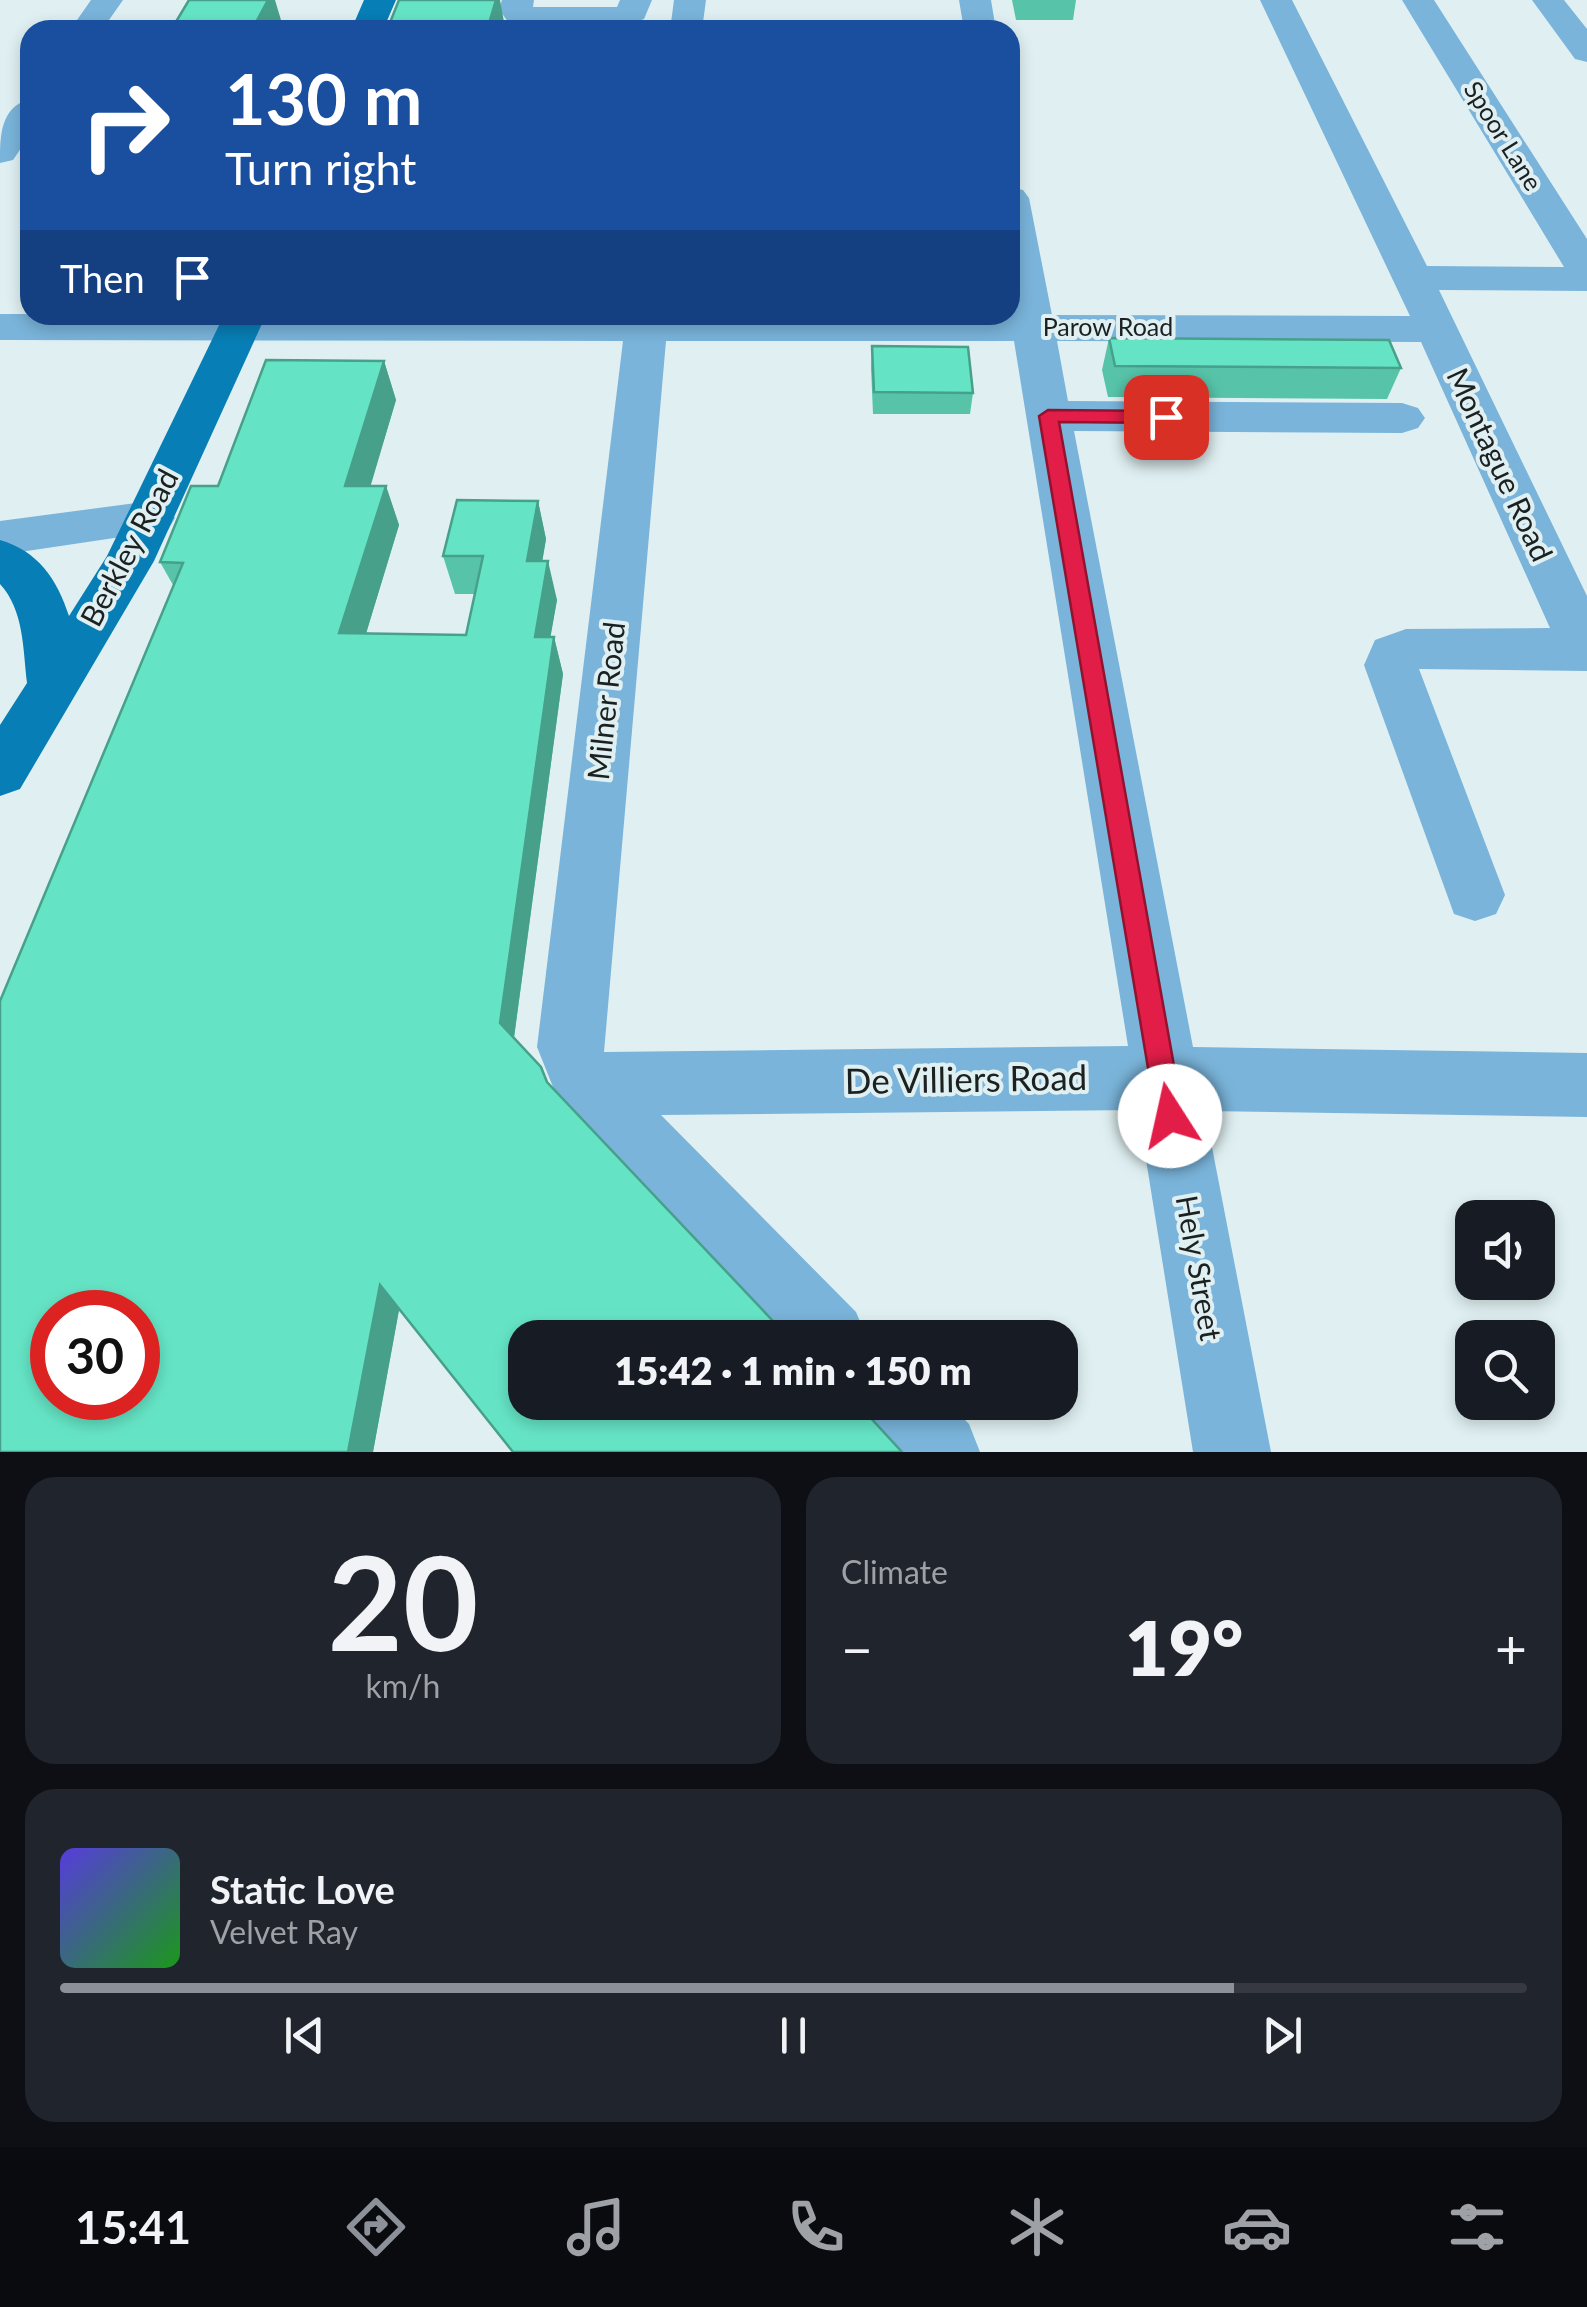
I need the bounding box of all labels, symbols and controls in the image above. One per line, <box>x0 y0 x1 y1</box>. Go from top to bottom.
text: 130 m <box>225 56 422 140</box>
icon: right <box>60 60 190 190</box>
street label: Spoor Lane <box>1459 75 1549 196</box>
text: Turn right <box>225 141 416 195</box>
icon: arrive <box>165 250 220 305</box>
text: Then <box>60 255 145 301</box>
street label: Parow Road <box>1043 311 1173 341</box>
street label: Montague Road <box>1440 362 1561 566</box>
pin <box>1124 375 1209 460</box>
icon: arrive <box>1139 390 1194 445</box>
street label: Berkley Road <box>72 462 185 632</box>
street label: Milner Road <box>579 620 631 782</box>
street label: De Villiers Road <box>844 1055 1088 1101</box>
position arrow <box>1118 1064 1222 1168</box>
street label: Hely Street <box>1170 1192 1230 1343</box>
map controls <box>1455 1200 1555 1420</box>
button: sound <box>1455 1200 1555 1300</box>
speed limit sign: 30 <box>30 1290 160 1420</box>
button: search <box>1455 1320 1555 1420</box>
text: 15:42 · 1 min · 150 m <box>614 1347 972 1393</box>
text: 20 <box>328 1523 478 1679</box>
text: Climate <box>841 1552 948 1591</box>
text: 19° <box>1125 1602 1243 1692</box>
text: − <box>841 1615 873 1681</box>
text: + <box>1495 1615 1527 1681</box>
text: km/h <box>366 1666 440 1705</box>
text: Static Love <box>210 1866 395 1912</box>
text: Velvet Ray <box>210 1912 358 1951</box>
icon: previous <box>277 2008 332 2063</box>
icon: pause <box>766 2008 821 2063</box>
icon: next <box>1255 2008 1310 2063</box>
icon: directions <box>341 2192 411 2262</box>
icon: music <box>561 2192 631 2262</box>
icon: phone <box>781 2192 851 2262</box>
icon: climate <box>1002 2192 1072 2262</box>
icon: car <box>1222 2192 1292 2262</box>
icon: filters <box>1442 2192 1512 2262</box>
text: 15:41 <box>75 2200 191 2254</box>

